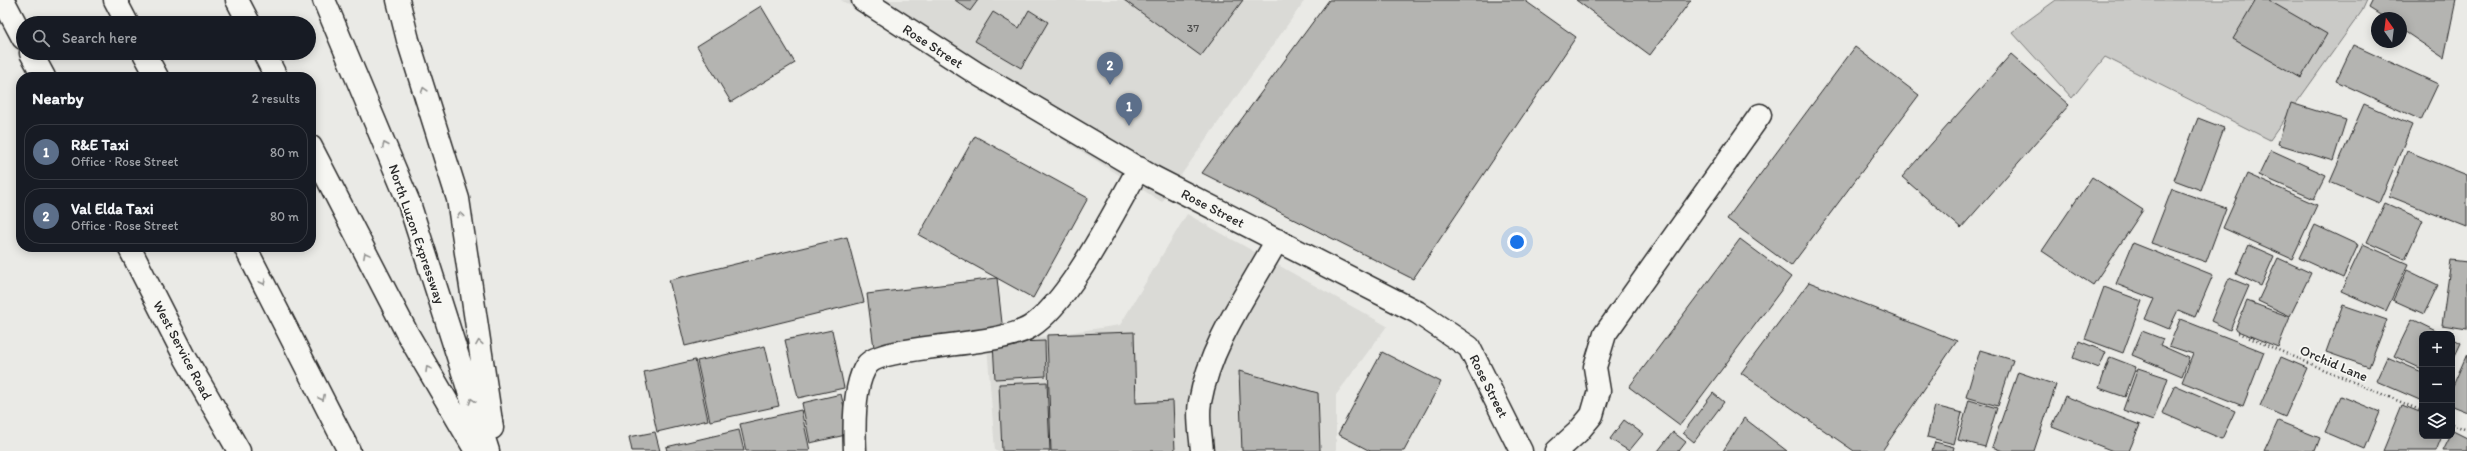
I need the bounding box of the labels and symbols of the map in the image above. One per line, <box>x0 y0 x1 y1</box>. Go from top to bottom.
north arrow <box>2371 12 2407 48</box>
street label: Rose Street <box>899 21 966 72</box>
house number: 37 <box>1187 21 1199 35</box>
pin: 2 <box>1097 52 1123 85</box>
one-way arrow <box>420 87 429 94</box>
pin: 1 <box>1116 93 1142 126</box>
one-way arrow <box>382 142 390 150</box>
street label: North Luzon Expressway <box>385 162 449 307</box>
street label: Rose Street <box>1178 185 1247 232</box>
one-way arrow <box>456 212 465 218</box>
your location <box>1507 232 1527 252</box>
one-way arrow <box>363 252 370 259</box>
one-way arrow <box>258 278 266 285</box>
street label: West Service Road <box>149 298 216 403</box>
one-way arrow <box>475 340 484 346</box>
street label: Orchid Lane <box>2297 342 2371 385</box>
street label: Rose Street <box>1465 352 1512 421</box>
one-way arrow <box>426 366 433 373</box>
one-way arrow <box>317 394 325 401</box>
one-way arrow <box>468 397 477 404</box>

